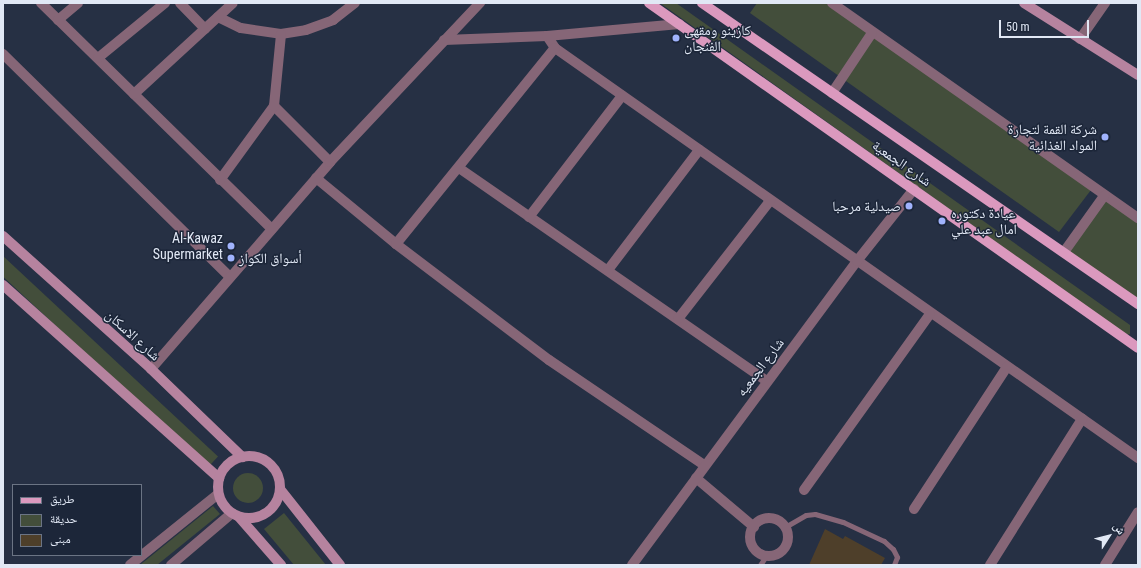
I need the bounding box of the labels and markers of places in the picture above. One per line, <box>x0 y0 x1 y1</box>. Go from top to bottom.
place label: كازينو ومقهى الفنجان <box>684 22 751 54</box>
marker: كازينو ومقهى الفنجان <box>671 33 681 43</box>
place label: شركة القمة لتجارة المواد الغذائية <box>1008 121 1097 154</box>
marker: شركة القمة لتجارة المواد الغذائية <box>1100 132 1110 142</box>
place label: صيدلية مرحبا <box>832 198 901 214</box>
marker: صيدلية مرحبا <box>904 201 914 211</box>
place label: عيادة دكتوره امال عبد علي <box>951 205 1017 238</box>
marker: عيادة دكتوره امال عبد علي <box>936 215 948 227</box>
place label: Al-Kawaz Supermarket <box>153 230 223 262</box>
marker: Al-Kawaz Supermarket <box>226 241 236 251</box>
place label: أسواق الكواز <box>239 250 302 266</box>
marker: أسواق الكواز <box>226 253 236 263</box>

